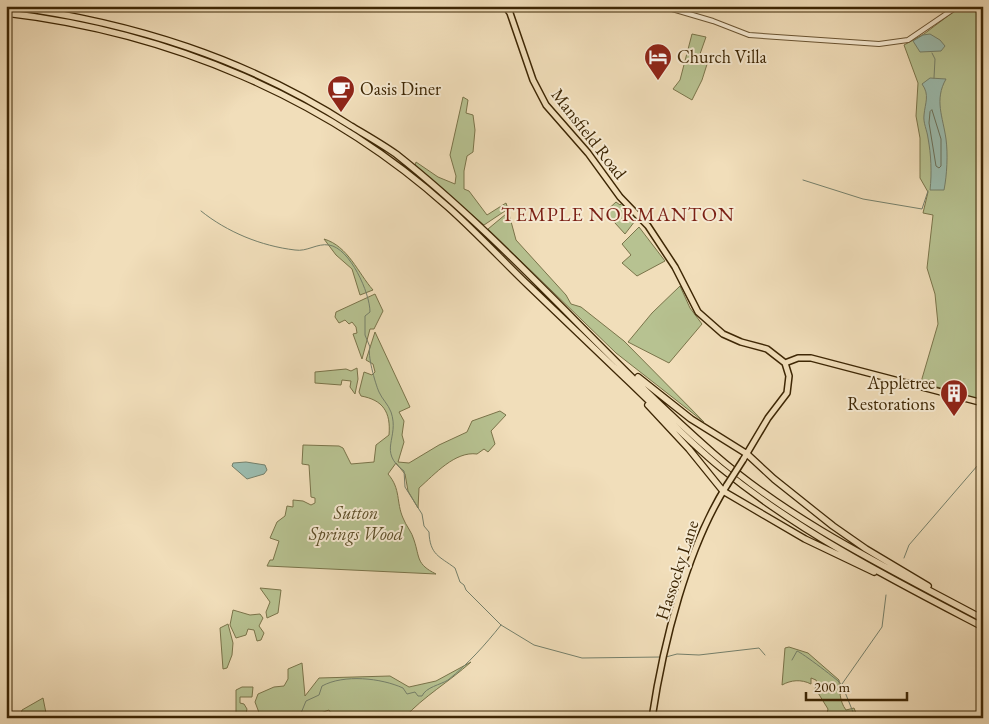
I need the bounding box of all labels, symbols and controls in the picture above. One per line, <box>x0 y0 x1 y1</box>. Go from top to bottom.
hotel icon: Church Villa <box>643 42 673 81</box>
place label: Church Villa <box>677 45 768 68</box>
cafe icon: Oasis Diner <box>326 74 356 113</box>
place label: Oasis Diner <box>360 77 441 100</box>
street label: Mansfield Road <box>547 84 633 185</box>
district label: TEMPLE NORMANTON <box>501 201 735 227</box>
place label: Appletree Restorations <box>847 371 935 415</box>
building icon: Appletree Restorations <box>939 378 969 417</box>
park label: Sutton Springs Wood <box>308 501 404 546</box>
street label: Hassocky Lane <box>650 517 703 623</box>
scale bar <box>806 669 908 701</box>
text: 200 m <box>814 677 851 696</box>

